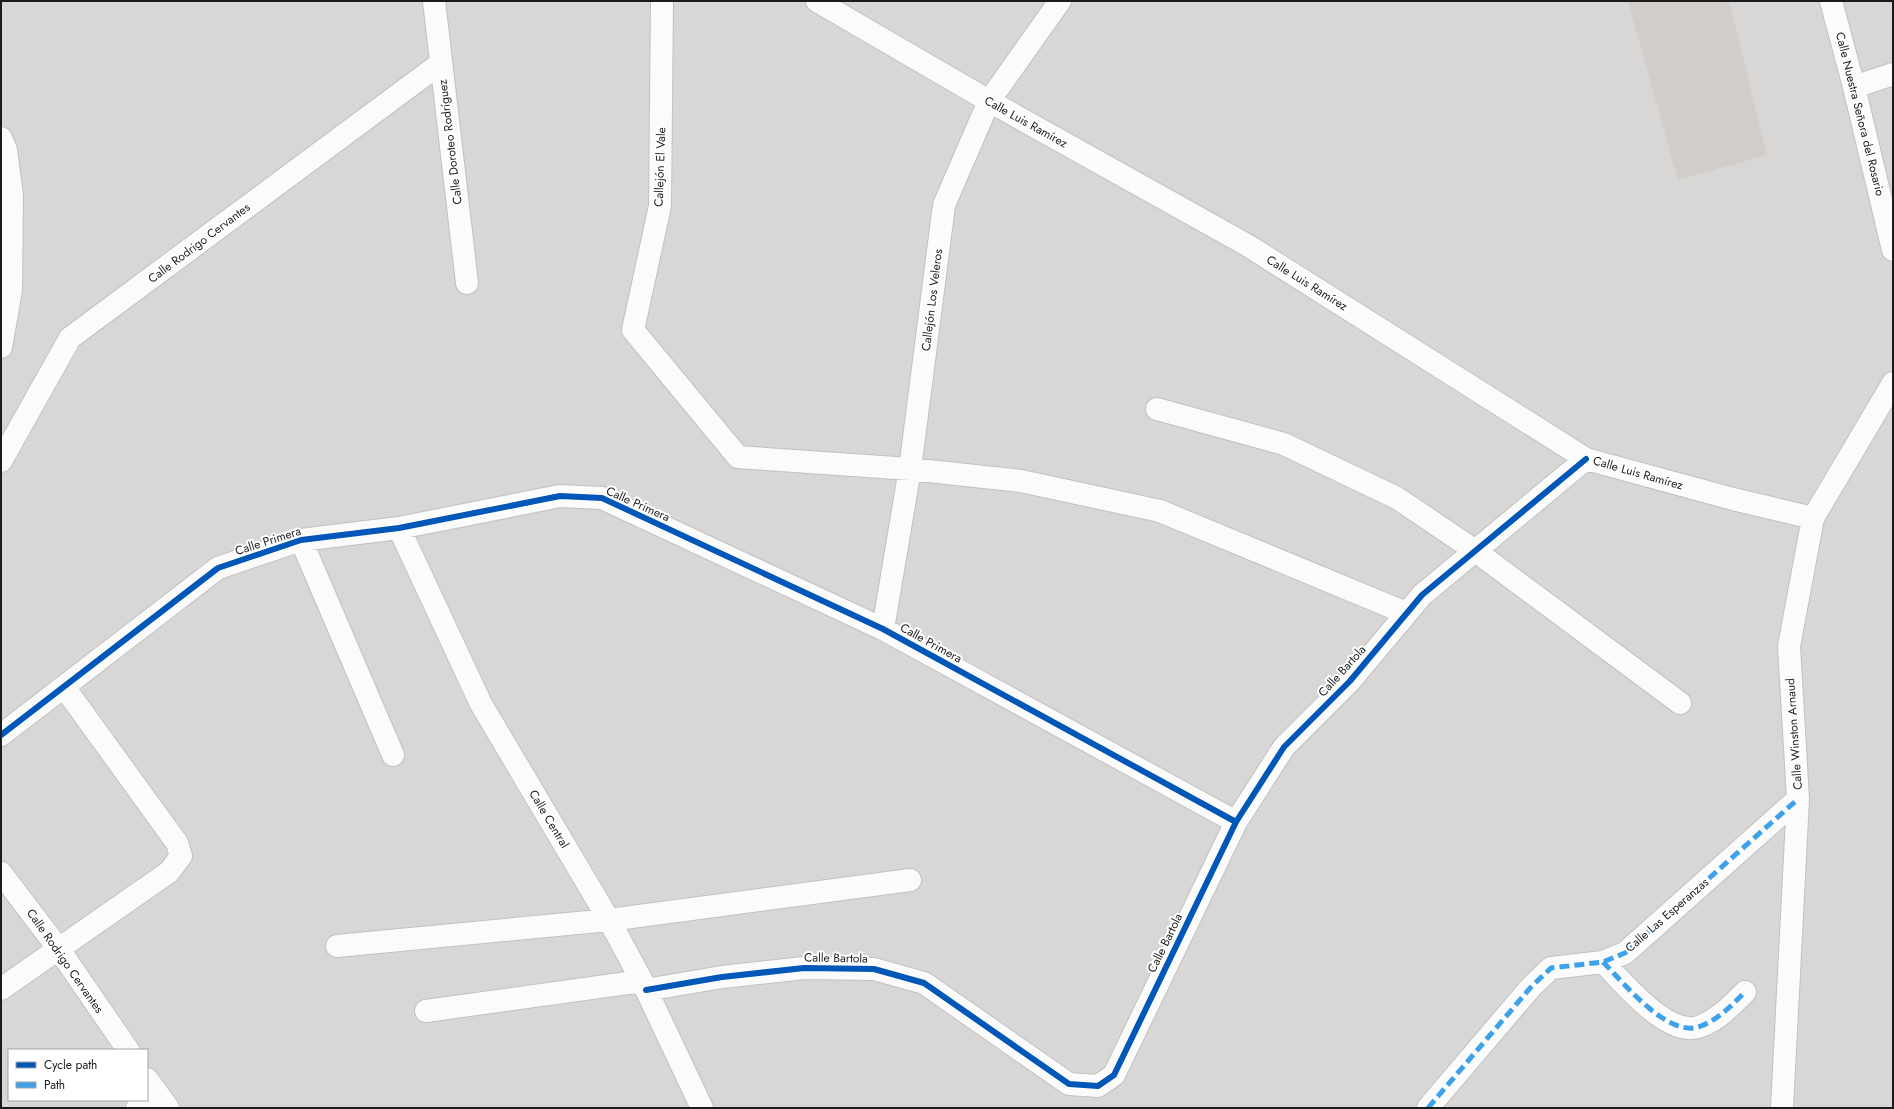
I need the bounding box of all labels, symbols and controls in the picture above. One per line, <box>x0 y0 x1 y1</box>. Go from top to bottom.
street label: Calle Nuestra Señora del Rosario <box>1831 30 1889 198</box>
street label: Calle Doroteo Rodríguez <box>433 78 467 205</box>
street label: Calle Luis Ramírez <box>981 92 1071 153</box>
street label: Callejón El Vale <box>650 127 670 207</box>
street label: Calle Rodrigo Cervantes <box>144 198 254 287</box>
street label: Callejón Los Veleros <box>917 248 947 352</box>
street label: Calle Luis Ramírez <box>1263 251 1351 315</box>
street label: Calle Luis Ramírez <box>1591 452 1686 495</box>
street label: Calle Primera <box>603 482 673 526</box>
street label: Calle Primera <box>233 522 303 560</box>
street label: Calle Primera <box>897 619 965 668</box>
street label: Calle Bartola <box>1314 641 1370 701</box>
street label: Calle Winston Arnaud <box>1781 678 1807 790</box>
street label: Calle Central <box>524 786 574 852</box>
street label: Calle Las Esperanzas <box>1621 873 1713 956</box>
street label: Calle Rodrigo Cervantes <box>22 905 108 1017</box>
street label: Calle Bartola <box>1143 910 1187 976</box>
street label: Calle Bartola <box>804 948 868 968</box>
legend <box>8 1049 148 1101</box>
text: Cycle path <box>44 1056 97 1074</box>
text: Path <box>44 1076 65 1094</box>

